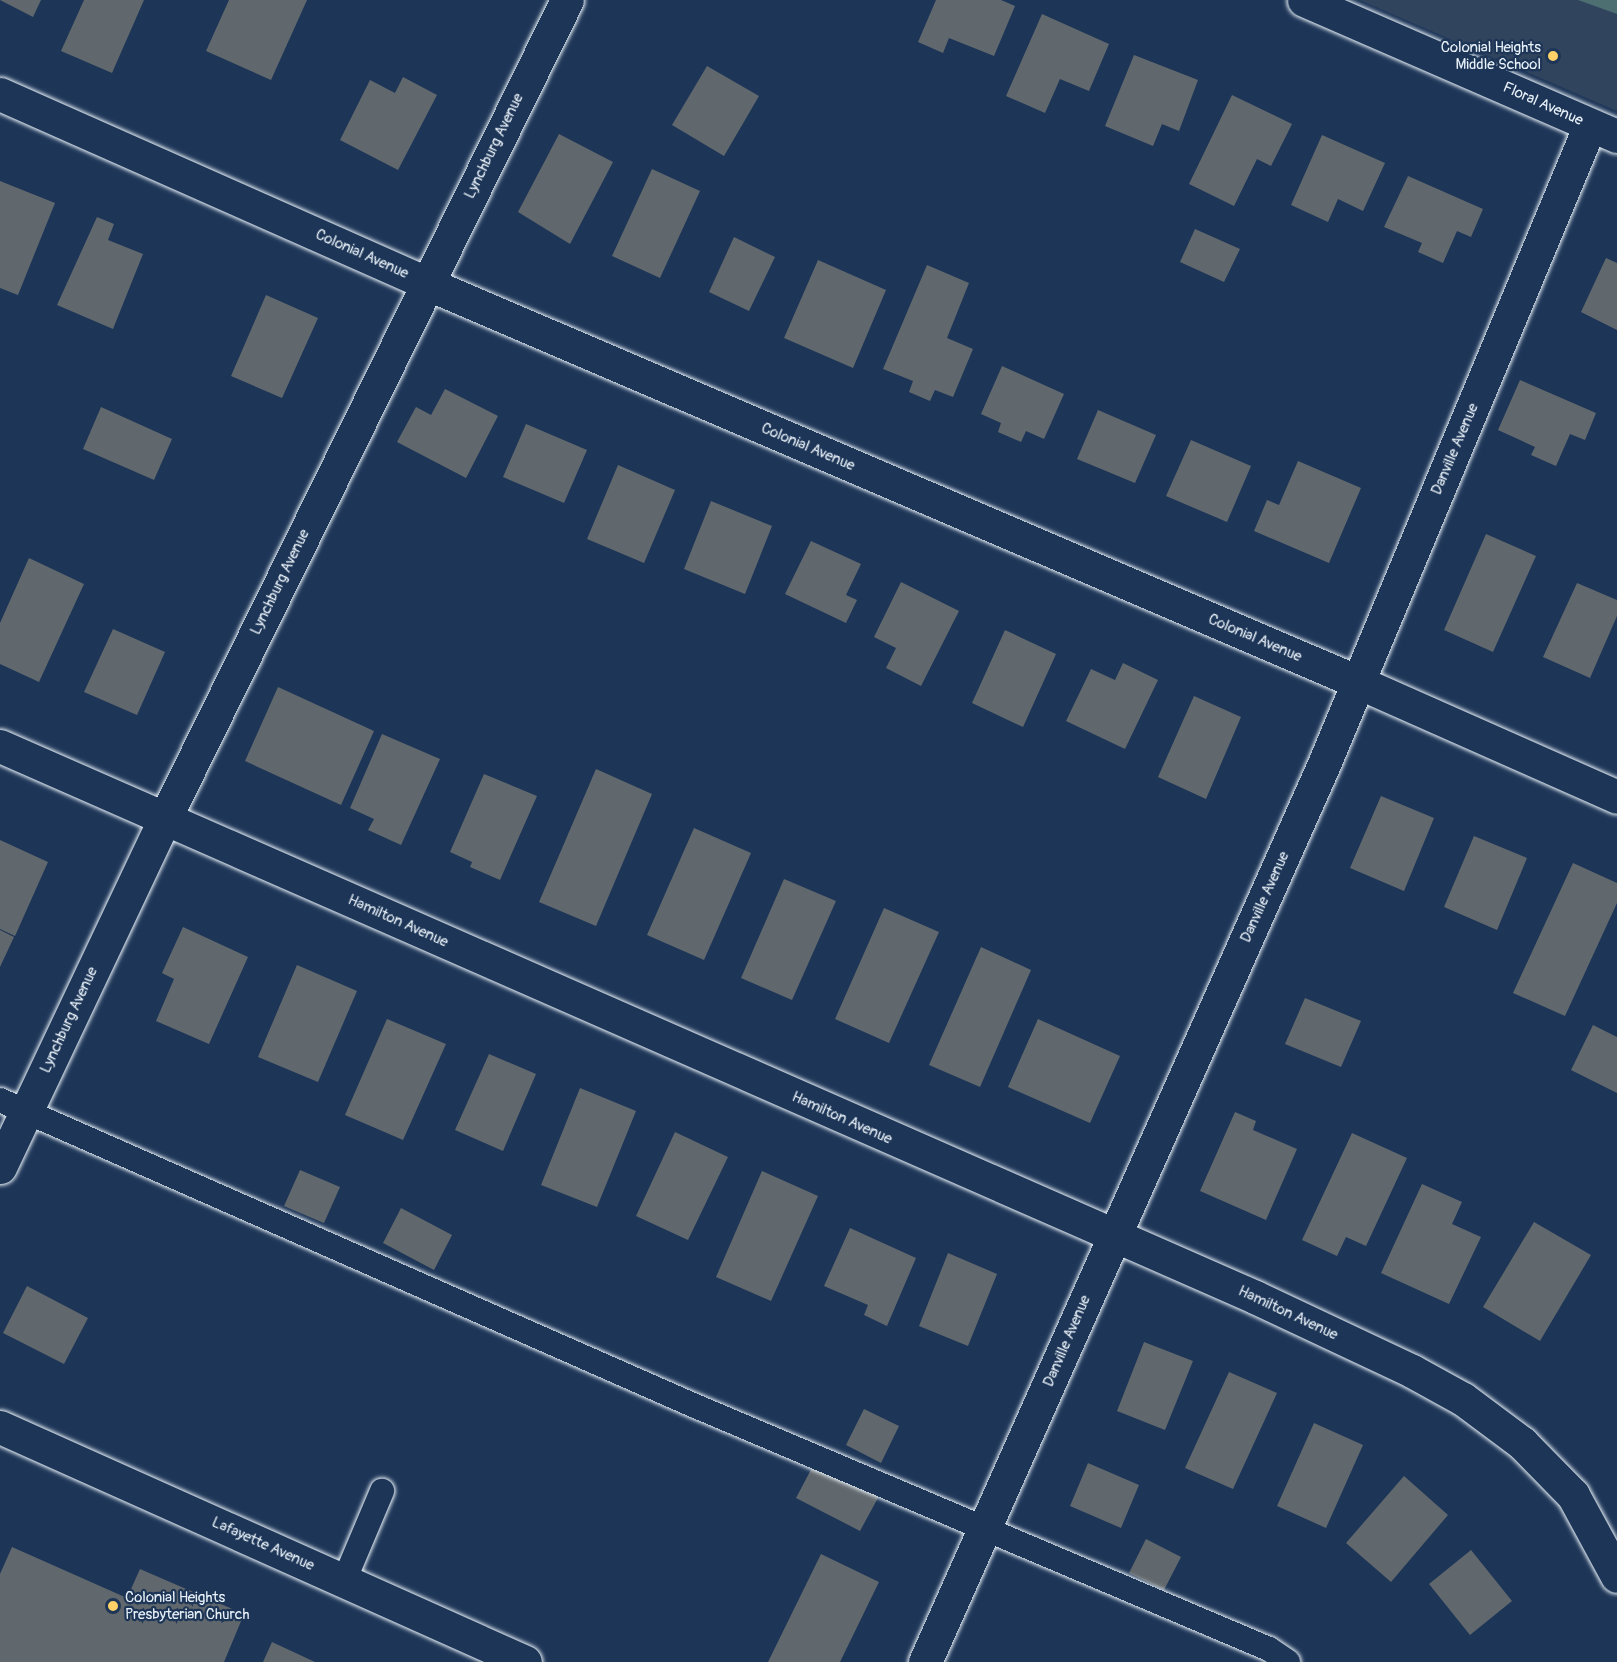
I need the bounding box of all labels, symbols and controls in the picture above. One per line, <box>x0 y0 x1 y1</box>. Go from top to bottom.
place label: Colonial Heights Middle School <box>1441 38 1541 73</box>
marker: Colonial Heights Middle School <box>1546 49 1560 63</box>
street label: Floral Avenue <box>1500 78 1586 130</box>
street label: Lynchburg Avenue <box>461 90 527 202</box>
street label: Colonial Avenue <box>313 225 411 283</box>
street label: Danville Avenue <box>1428 400 1482 498</box>
street label: Colonial Avenue <box>759 419 857 475</box>
street label: Lynchburg Avenue <box>247 526 313 638</box>
street label: Colonial Avenue <box>1206 610 1304 666</box>
street label: Danville Avenue <box>1237 849 1293 945</box>
street label: Hamilton Avenue <box>345 891 451 951</box>
street label: Lynchburg Avenue <box>37 964 101 1076</box>
street label: Hamilton Avenue <box>789 1088 895 1148</box>
street label: Hamilton Avenue <box>1235 1282 1341 1344</box>
street label: Danville Avenue <box>1040 1292 1094 1390</box>
street label: Lafayette Avenue <box>209 1513 317 1575</box>
place label: Colonial Heights Presbyterian Church <box>125 1588 249 1623</box>
marker: Colonial Heights Presbyterian Church <box>106 1599 120 1613</box>

